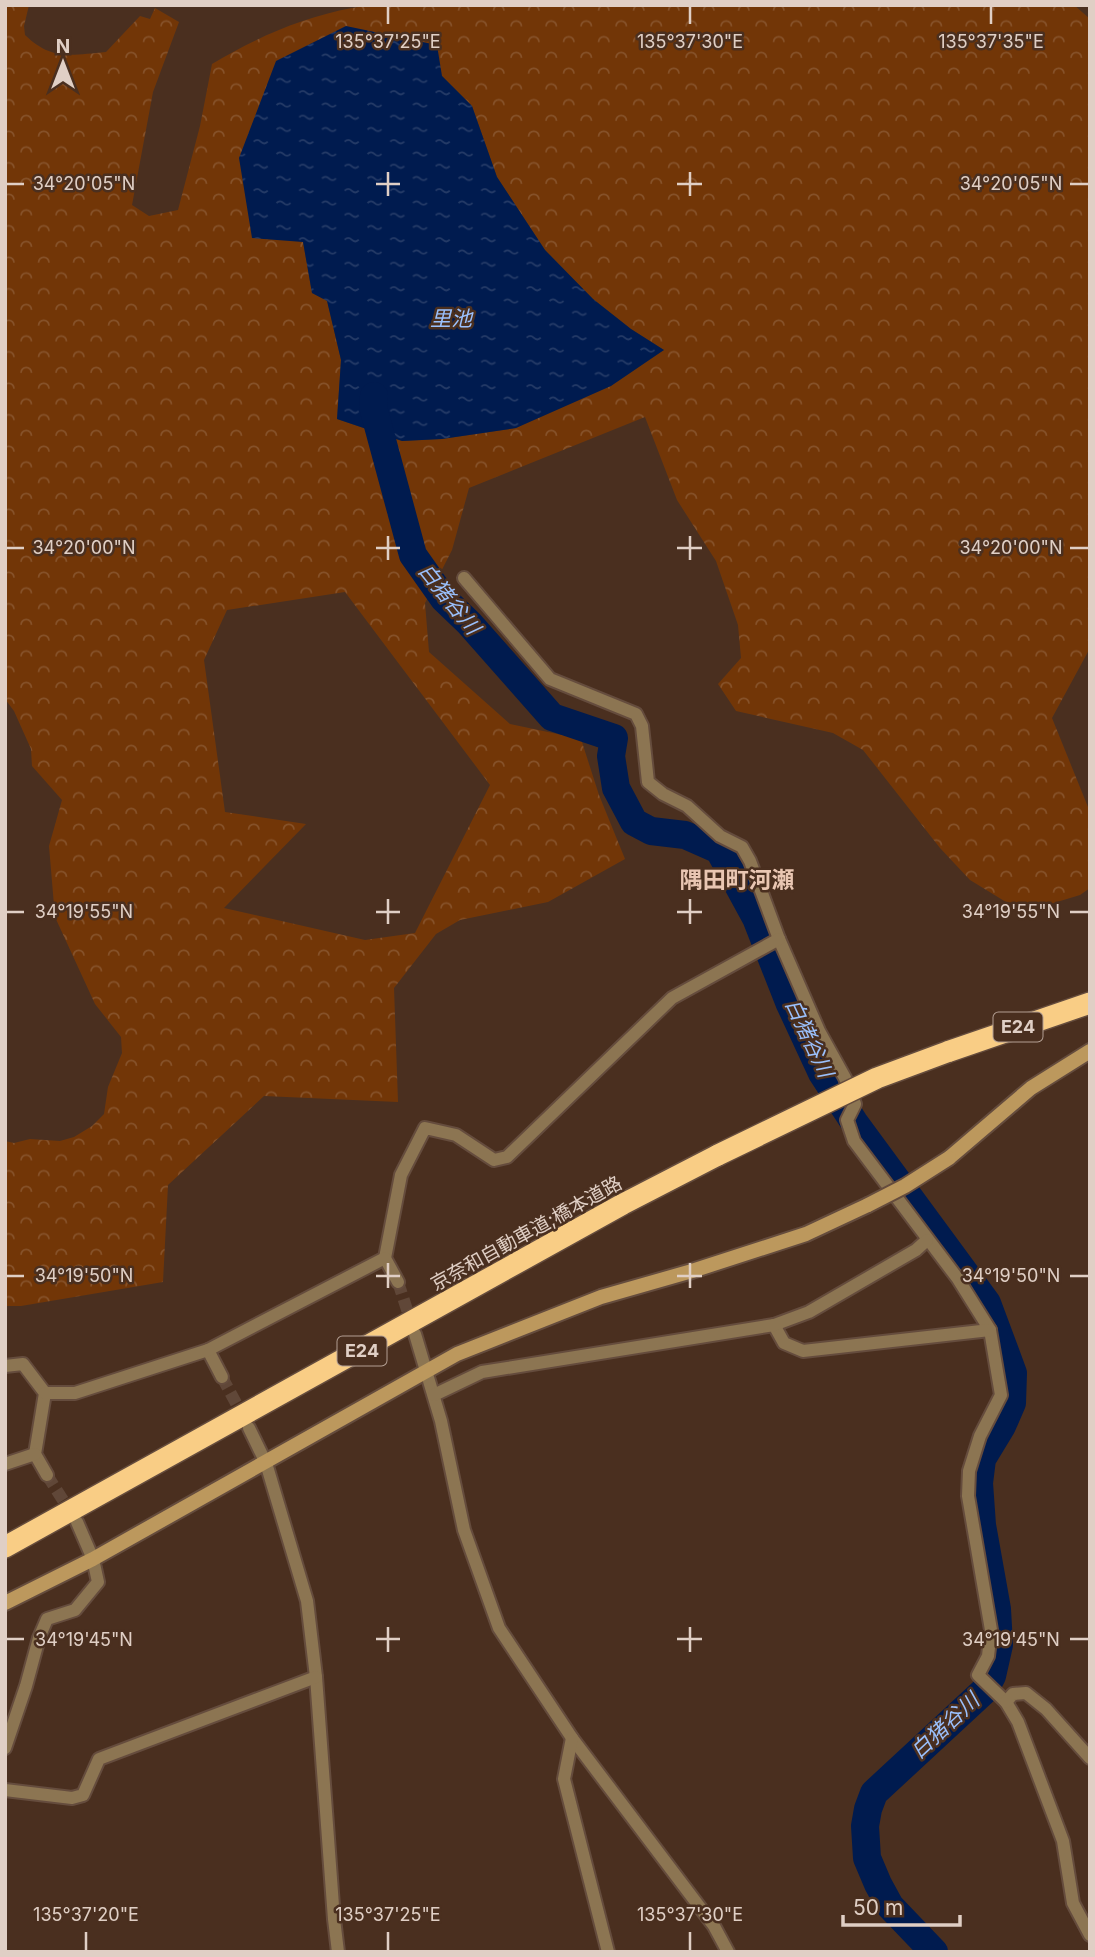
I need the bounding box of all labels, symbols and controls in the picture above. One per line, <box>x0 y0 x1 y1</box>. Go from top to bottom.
north arrow <box>28 28 98 98</box>
text: 135°37'25"E <box>335 31 441 52</box>
text: 135°37'30"E <box>637 31 743 52</box>
text: 135°37'35"E <box>938 31 1044 52</box>
text: N <box>56 35 70 58</box>
text: 34°20'05"N <box>33 173 135 194</box>
text: 34°20'05"N <box>960 173 1062 194</box>
water label: 里池 <box>430 306 474 331</box>
text: 34°20'00"N <box>33 537 135 558</box>
text: 34°20'00"N <box>960 537 1062 558</box>
water label: 白猪谷川 <box>413 558 487 641</box>
district label: 隅田町河瀬 <box>680 866 795 894</box>
text: 34°19'55"N <box>35 901 133 922</box>
text: 34°19'55"N <box>962 901 1060 922</box>
water label: 白猪谷川 <box>780 994 839 1083</box>
road number: E24 <box>993 1012 1042 1042</box>
street label: 京奈和自動車道;橋本道路 <box>427 1171 626 1296</box>
text: 34°19'50"N <box>35 1265 133 1286</box>
text: 34°19'50"N <box>962 1265 1060 1286</box>
road number: E24 <box>338 1336 386 1366</box>
text: 34°19'45"N <box>35 1629 133 1650</box>
text: 34°19'45"N <box>962 1629 1060 1650</box>
water label: 白猪谷川 <box>905 1686 985 1763</box>
scale bar <box>843 1884 960 1928</box>
text: 50 m <box>853 1895 903 1920</box>
text: 135°37'20"E <box>33 1904 139 1925</box>
text: 135°37'25"E <box>335 1904 441 1925</box>
text: 135°37'30"E <box>637 1904 743 1925</box>

